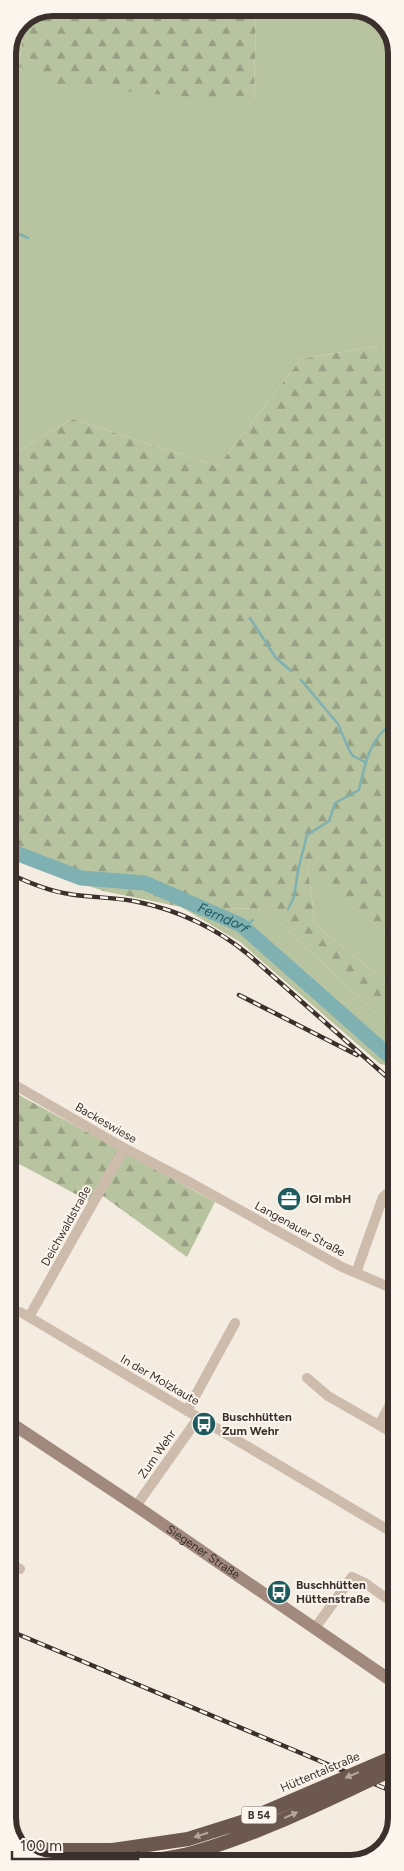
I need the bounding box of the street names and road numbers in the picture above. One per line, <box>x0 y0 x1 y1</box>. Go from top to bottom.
street label: Backeswiese <box>73 1100 140 1146</box>
street label: Deichwaldstraße <box>38 1183 94 1268</box>
street label: Langenauer Straße <box>252 1198 348 1260</box>
street label: In der Molzkaute <box>118 1352 202 1408</box>
street label: Zum Wehr <box>135 1427 179 1481</box>
street label: Siegener Straße <box>164 1522 243 1582</box>
street label: Hüttentalstraße <box>278 1749 362 1795</box>
road number: B 54 <box>242 1806 276 1824</box>

